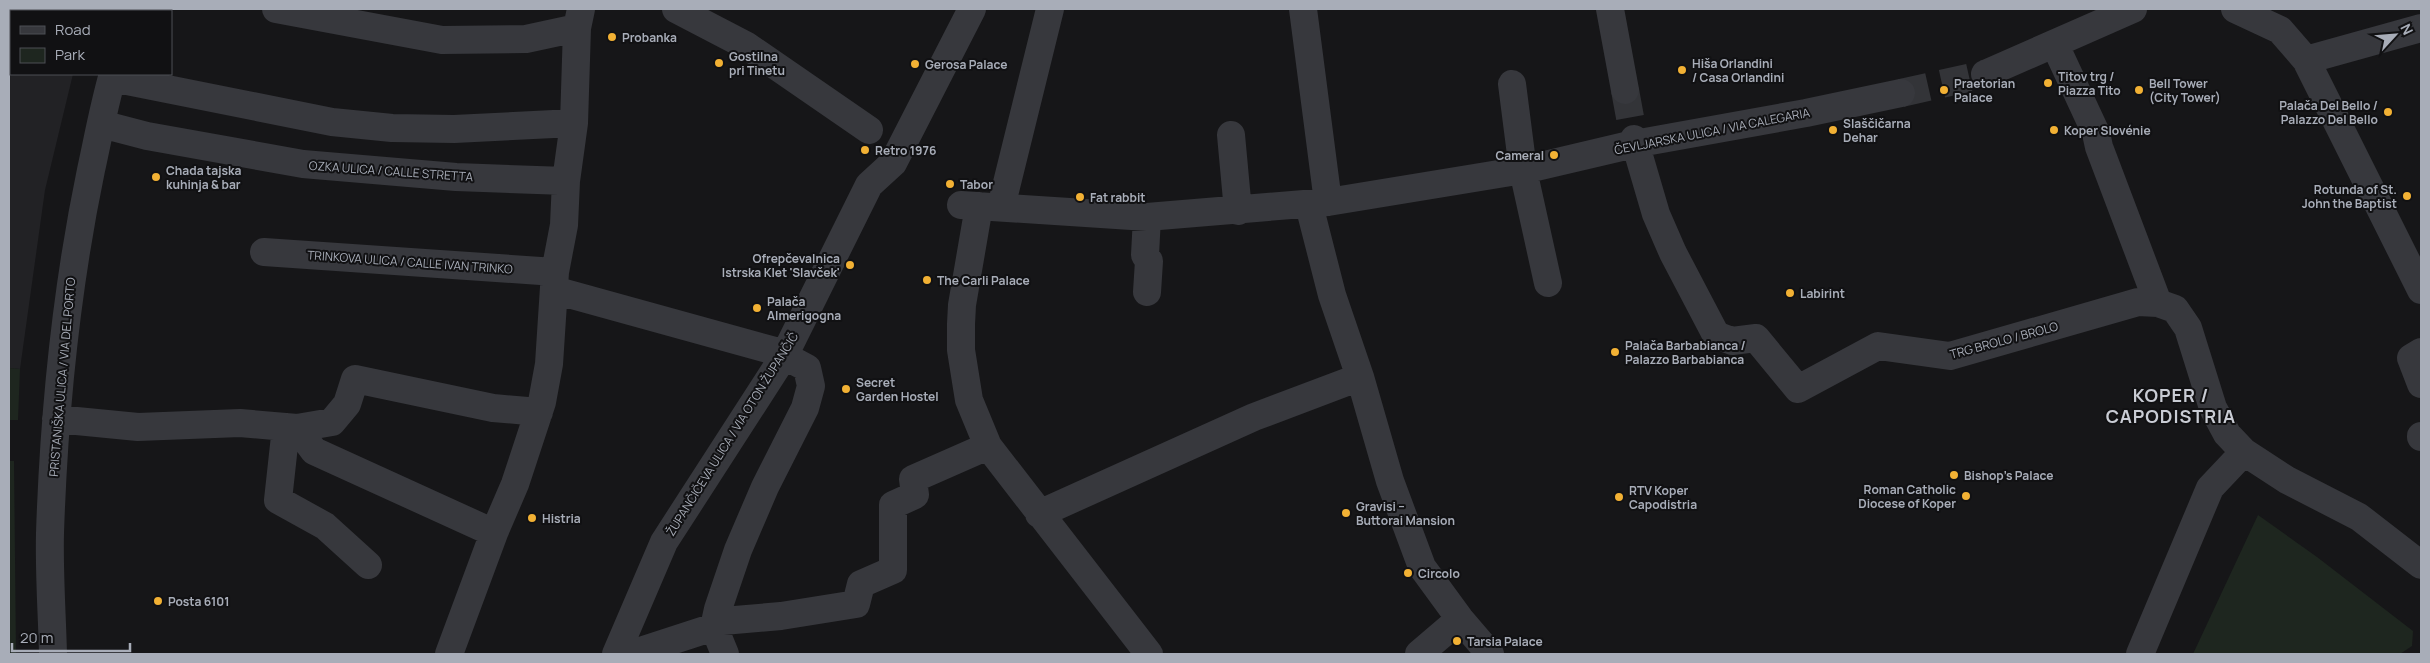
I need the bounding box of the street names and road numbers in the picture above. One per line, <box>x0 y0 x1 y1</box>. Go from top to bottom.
street label: ČEVLJARSKA ULICA / VIA CALEGARIA <box>1613 104 1812 158</box>
street label: OZKA ULICA / CALLE STRETTA <box>308 157 474 185</box>
street label: TRINKOVA ULICA / CALLE IVAN TRINKO <box>307 246 514 278</box>
street label: PRISTANIŠKA ULICA / VIA DEL PORTO <box>45 276 79 477</box>
street label: TRG BROLO / BROLO <box>1948 317 2060 363</box>
street label: ŽUPANČIČEVA ULICA / VIA OTON ŽUPANČIČ <box>662 328 802 539</box>

